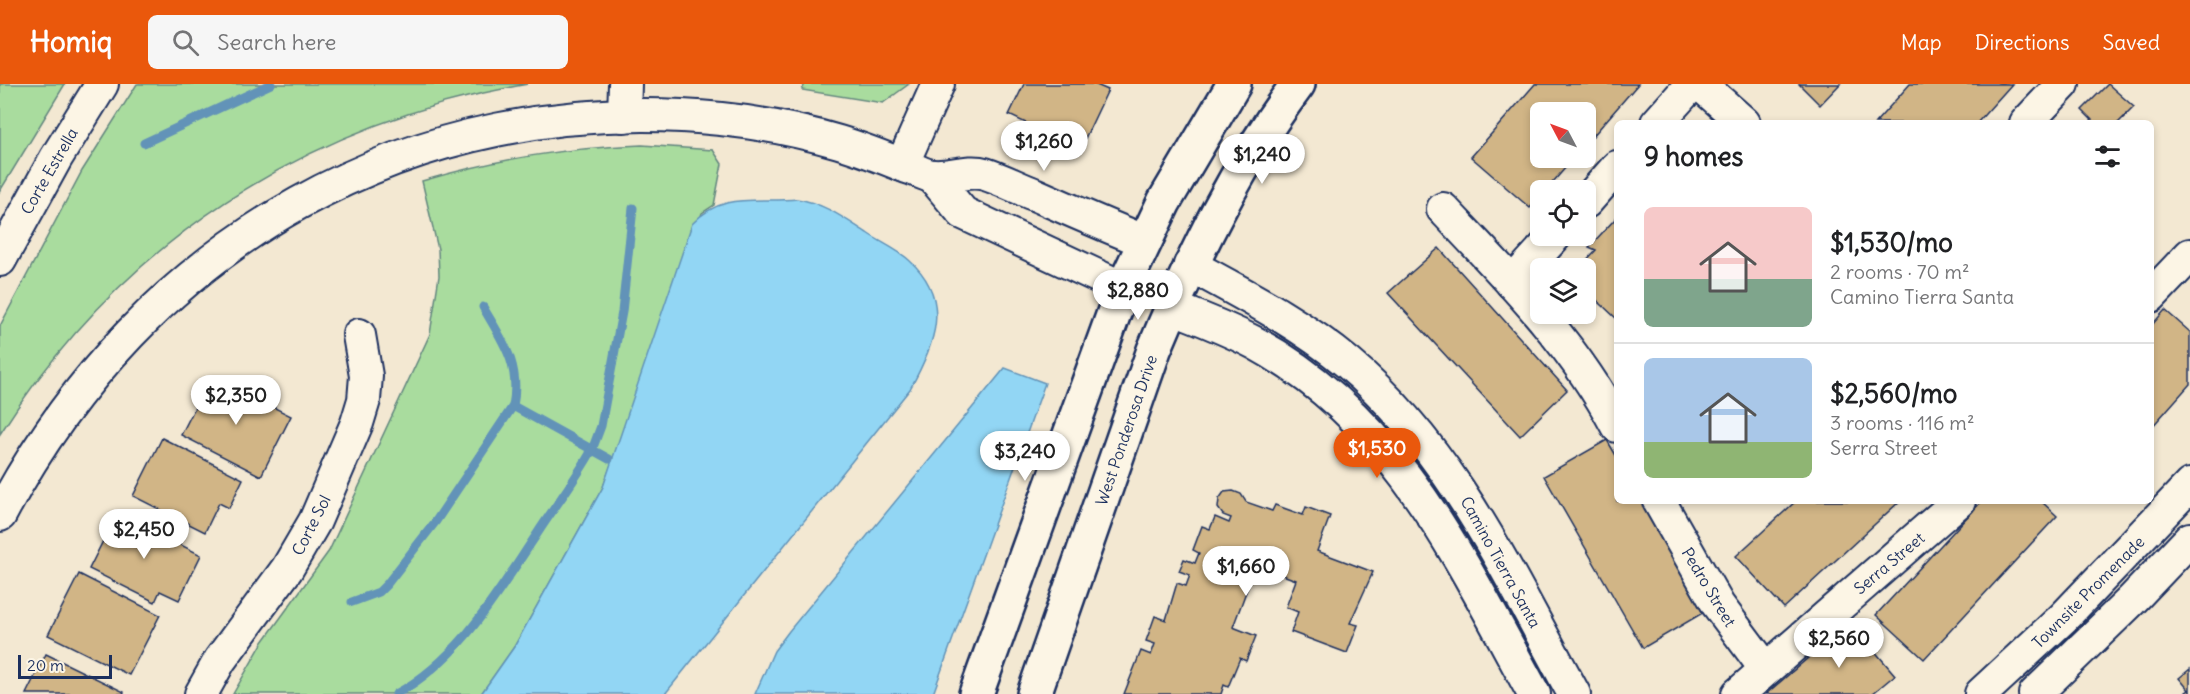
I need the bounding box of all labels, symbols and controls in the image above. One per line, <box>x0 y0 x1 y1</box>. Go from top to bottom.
search box <box>148 15 568 69</box>
text: Homiq <box>30 24 112 60</box>
icon: search <box>169 26 202 59</box>
text: Search here <box>217 28 336 56</box>
text: Map <box>1901 29 1942 56</box>
text: Directions <box>1975 29 2069 56</box>
text: Saved <box>2102 29 2160 56</box>
north arrow <box>1530 102 1596 168</box>
map controls <box>1530 102 1596 324</box>
pin: $1,260 <box>995 121 1093 172</box>
street label: Corte Estrella <box>16 124 82 218</box>
text: $1,260 <box>1015 128 1073 153</box>
pin: $1,240 <box>1213 134 1311 185</box>
text: 9 homes <box>1644 140 1743 173</box>
icon: filters <box>2091 140 2124 173</box>
text: $1,240 <box>1233 141 1291 166</box>
button: locate <box>1530 180 1596 246</box>
text: $1,530/mo <box>1830 226 1953 259</box>
icon: home <box>1692 231 1764 303</box>
button: layers <box>1530 258 1596 324</box>
text: 2 rooms · 70 m² <box>1830 259 1970 284</box>
pin: $2,880 <box>1089 270 1187 321</box>
text: $2,880 <box>1107 277 1169 302</box>
text: Camino Tierra Santa <box>1830 284 2014 309</box>
street label: West Ponderosa Drive <box>1091 352 1161 508</box>
pin: $2,350 <box>187 375 285 426</box>
text: $2,560/mo <box>1830 377 1957 410</box>
text: $2,350 <box>205 382 267 407</box>
icon: home <box>1692 382 1764 454</box>
text: 3 rooms · 116 m² <box>1830 410 1974 435</box>
pin: $1,530 <box>1328 428 1426 479</box>
pin: $3,240 <box>976 431 1074 482</box>
text: $1,530 <box>1348 435 1406 460</box>
text: Serra Street <box>1830 435 1938 460</box>
text: $3,240 <box>994 438 1056 463</box>
street label: Corte Sol <box>287 491 335 559</box>
street label: Camino Tierra Santa <box>1457 493 1545 631</box>
pin: $2,450 <box>95 509 193 560</box>
text: $2,450 <box>113 516 175 541</box>
street label: Serra Street <box>1850 527 1929 598</box>
street label: Townsite Promenade <box>2028 532 2148 652</box>
street label: Pedro Street <box>1678 544 1741 631</box>
pin: $1,660 <box>1197 546 1295 597</box>
text: $1,660 <box>1216 553 1276 578</box>
pin: $2,560 <box>1790 618 1888 669</box>
text: $2,560 <box>1808 625 1870 650</box>
scale bar <box>18 652 112 680</box>
text: 20 m <box>27 655 64 675</box>

